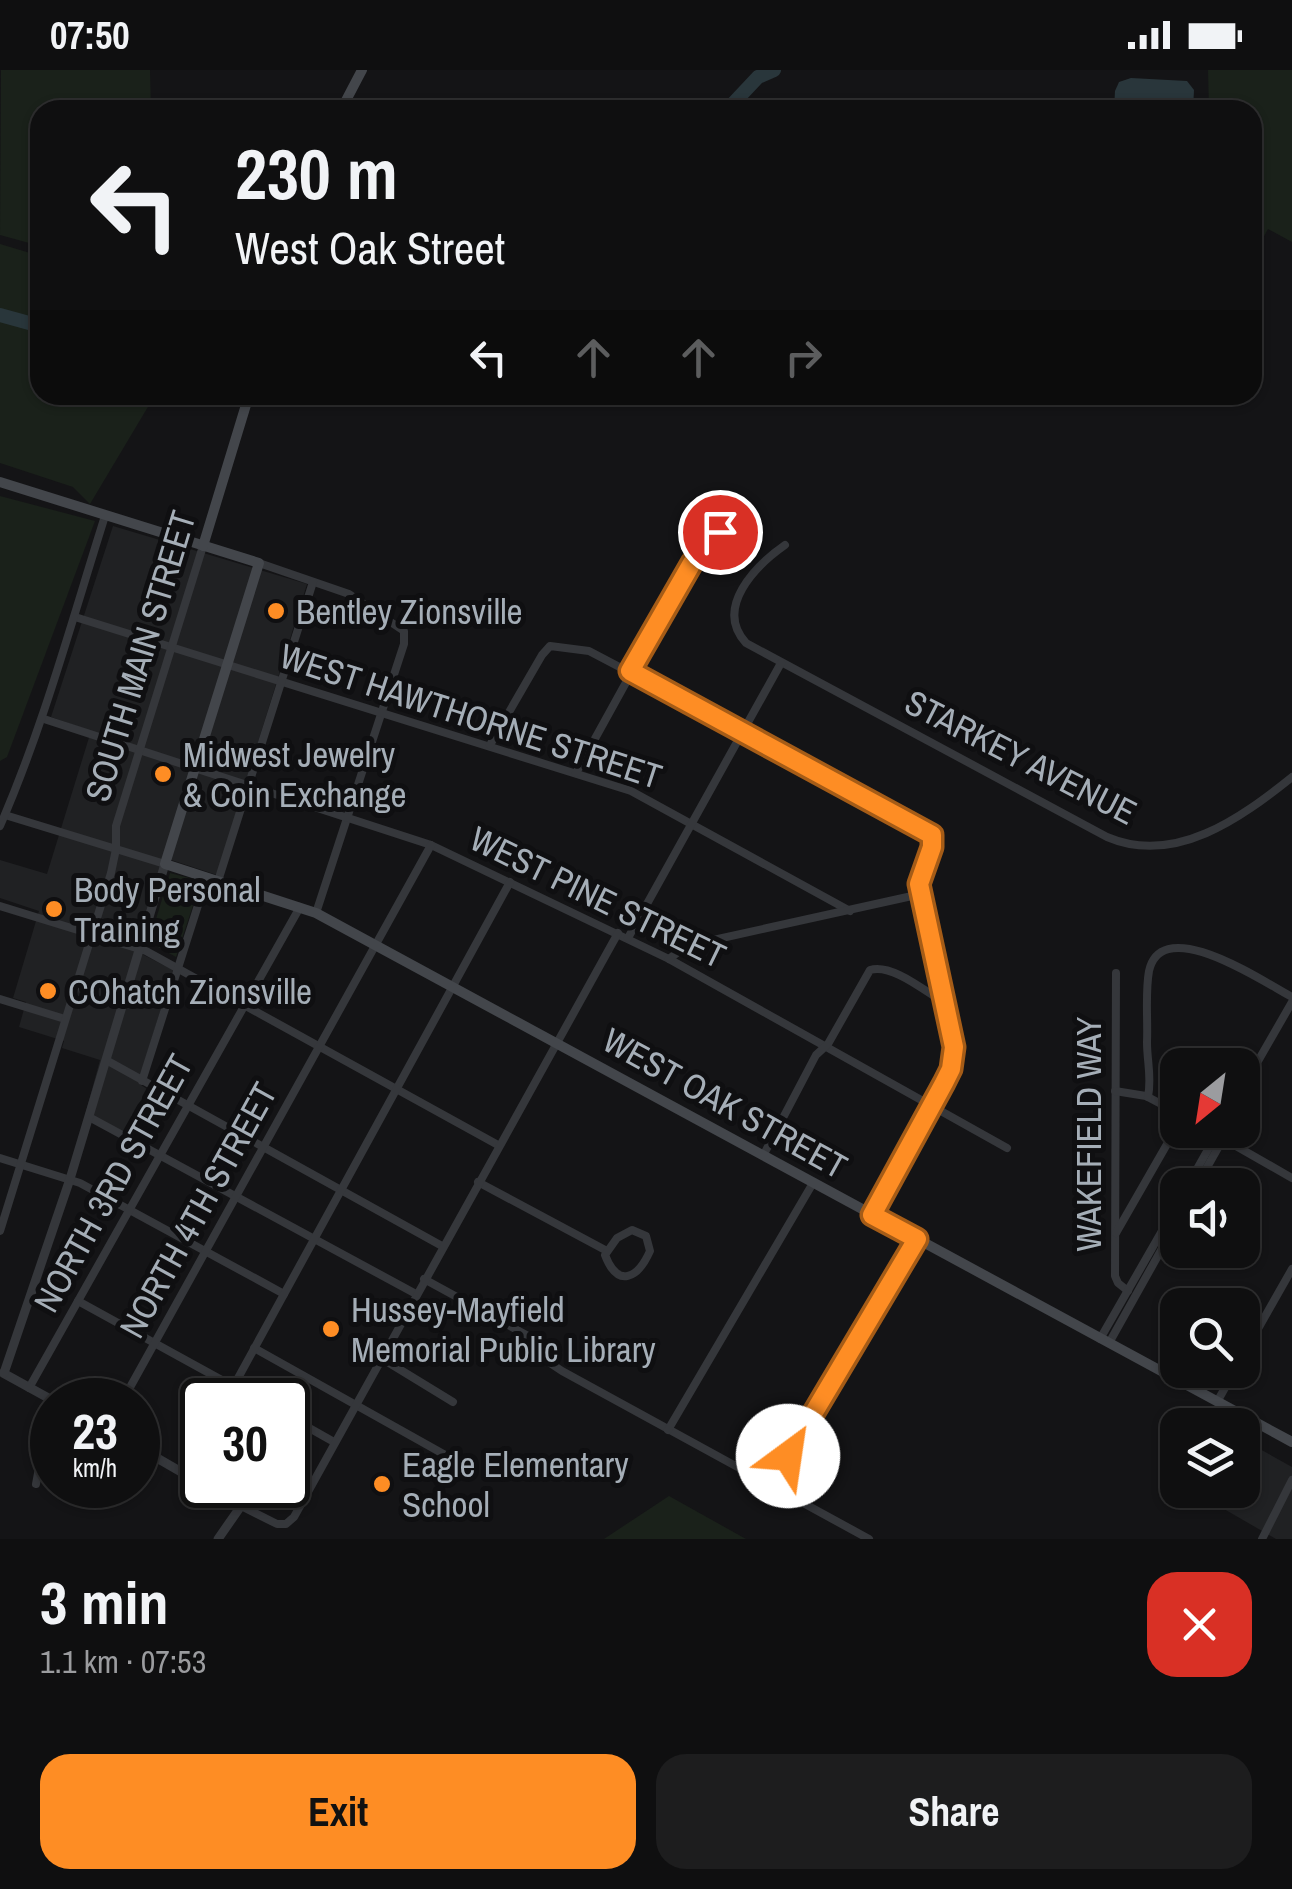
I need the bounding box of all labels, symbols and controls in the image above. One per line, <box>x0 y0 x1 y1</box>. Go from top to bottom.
text: 07:50 <box>50 10 130 61</box>
text: 230 m <box>235 127 398 221</box>
icon: left <box>70 140 200 270</box>
text: West Oak Street <box>235 217 505 278</box>
icon: left <box>461 330 516 385</box>
icon: ahead <box>566 330 621 385</box>
icon: ahead <box>671 330 726 385</box>
icon: right <box>776 330 831 385</box>
pin <box>678 490 763 575</box>
street label: SOUTH MAIN STREET <box>73 505 207 807</box>
icon: arrive <box>693 505 748 560</box>
place label: Bentley Zionsville <box>296 588 523 635</box>
marker: Bentley Zionsville <box>265 600 287 622</box>
street label: WEST HAWTHORNE STREET <box>274 632 668 800</box>
street label: STARKEY AVENUE <box>897 678 1145 836</box>
place label: Midwest Jewelry & Coin Exchange <box>183 731 406 818</box>
marker: Midwest Jewelry & Coin Exchange <box>152 763 174 785</box>
street label: WEST PINE STREET <box>462 815 734 979</box>
place label: Body Personal Training <box>74 866 261 953</box>
marker: Body Personal Training <box>43 898 65 920</box>
place label: COhatch Zionsville <box>68 968 312 1015</box>
marker: COhatch Zionsville <box>37 980 59 1002</box>
street label: WEST OAK STREET <box>595 1016 855 1190</box>
street label: WAKEFIELD WAY <box>1065 1016 1112 1252</box>
street label: NORTH 3RD STREET <box>23 1046 203 1320</box>
north arrow <box>1160 1048 1260 1148</box>
map controls <box>1160 1048 1260 1508</box>
street label: NORTH 4TH STREET <box>108 1074 288 1346</box>
button: sound <box>1160 1168 1260 1268</box>
place label: Hussey-Mayfield Memorial Public Library <box>351 1286 656 1373</box>
button: search <box>1160 1288 1260 1388</box>
marker: Hussey-Mayfield Memorial Public Library <box>320 1318 342 1340</box>
speed limit sign: 30 <box>180 1378 310 1508</box>
text: 23 <box>72 1397 118 1465</box>
position arrow <box>736 1404 840 1508</box>
button: layers <box>1160 1408 1260 1508</box>
place label: Eagle Elementary School <box>402 1441 629 1528</box>
text: km/h <box>73 1451 117 1485</box>
marker: Eagle Elementary School <box>371 1473 393 1495</box>
text: 3 min <box>40 1562 169 1643</box>
button: close <box>1147 1572 1252 1677</box>
text: 1.1 km · 07:53 <box>40 1640 206 1683</box>
button: Exit <box>40 1754 636 1869</box>
button: Share <box>656 1754 1252 1869</box>

